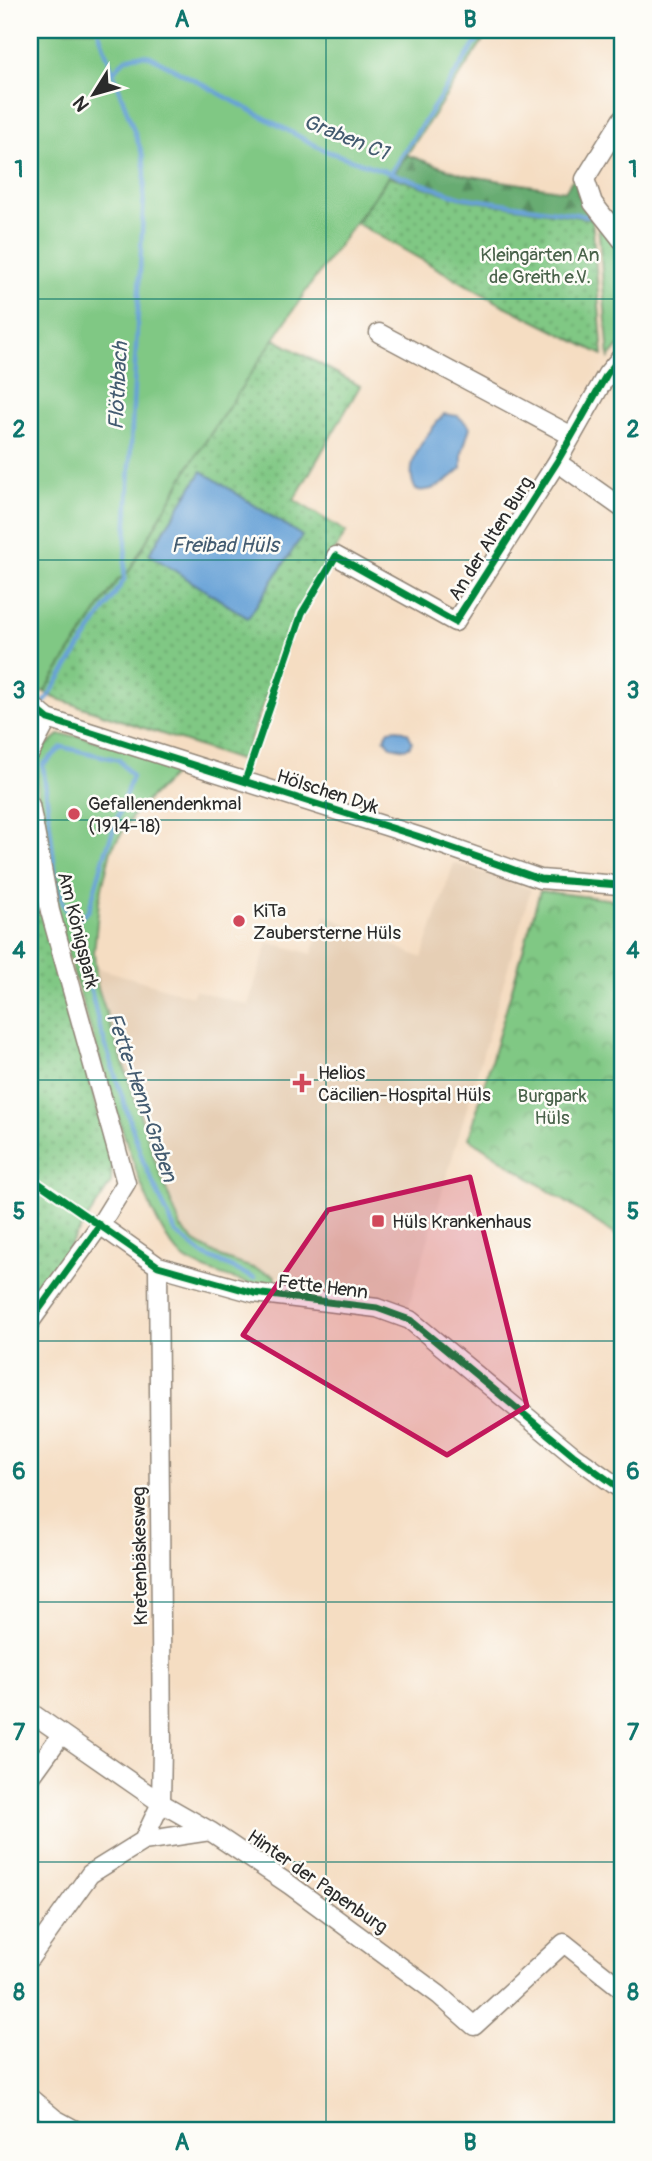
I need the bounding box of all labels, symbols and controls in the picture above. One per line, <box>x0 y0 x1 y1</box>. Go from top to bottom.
text: A <box>175 5 190 34</box>
text: B <box>463 5 477 34</box>
north arrow <box>60 60 130 130</box>
text: N <box>68 91 95 116</box>
water label: Graben C1 <box>299 108 394 167</box>
text: 1 <box>15 155 24 184</box>
text: 1 <box>629 155 638 184</box>
park label: Kleingärten An de Greith e.V. <box>480 243 600 289</box>
water label: Flöthbach <box>103 340 134 431</box>
text: 2 <box>13 415 26 444</box>
text: 2 <box>627 415 640 444</box>
street label: An der Alten Burg <box>443 472 539 605</box>
water label: Freibad Hüls <box>171 532 281 559</box>
text: 3 <box>13 676 25 705</box>
text: 3 <box>627 676 639 705</box>
street label: Hölschen Dyk <box>274 764 382 820</box>
place label: Gefallenendenkmal (1914-18) <box>88 792 242 838</box>
marker: Gefallenendenkmal (1914-18) <box>66 806 82 822</box>
street label: Am Königspark <box>52 869 104 991</box>
place label: KiTa Zaubersterne Hüls <box>253 899 401 945</box>
marker: KiTa Zaubersterne Hüls <box>231 913 247 929</box>
text: 4 <box>12 936 26 965</box>
text: 4 <box>626 936 640 965</box>
water label: Fette-Henn-Graben <box>100 1009 183 1186</box>
place label: Helios Cäcilien-Hospital Hüls <box>318 1061 491 1107</box>
marker: Helios Cäcilien-Hospital Hüls <box>292 1073 312 1093</box>
park label: Burgpark Hüls <box>517 1084 587 1130</box>
text: 5 <box>13 1197 25 1226</box>
text: 5 <box>627 1197 639 1226</box>
place label: Hüls Krankenhaus <box>392 1210 532 1234</box>
marker: Hüls Krankenhaus <box>370 1213 386 1229</box>
street label: Fette Henn <box>276 1270 369 1304</box>
text: 6 <box>12 1457 26 1486</box>
text: 6 <box>626 1457 640 1486</box>
street label: Kretenbäskesweg <box>127 1486 153 1626</box>
text: 7 <box>13 1718 26 1747</box>
text: 7 <box>627 1718 640 1747</box>
street label: Hinter der Papenburg <box>243 1824 392 1939</box>
text: 8 <box>13 1978 25 2007</box>
text: 8 <box>627 1978 639 2007</box>
text: A <box>175 2128 190 2157</box>
text: B <box>463 2128 477 2157</box>

